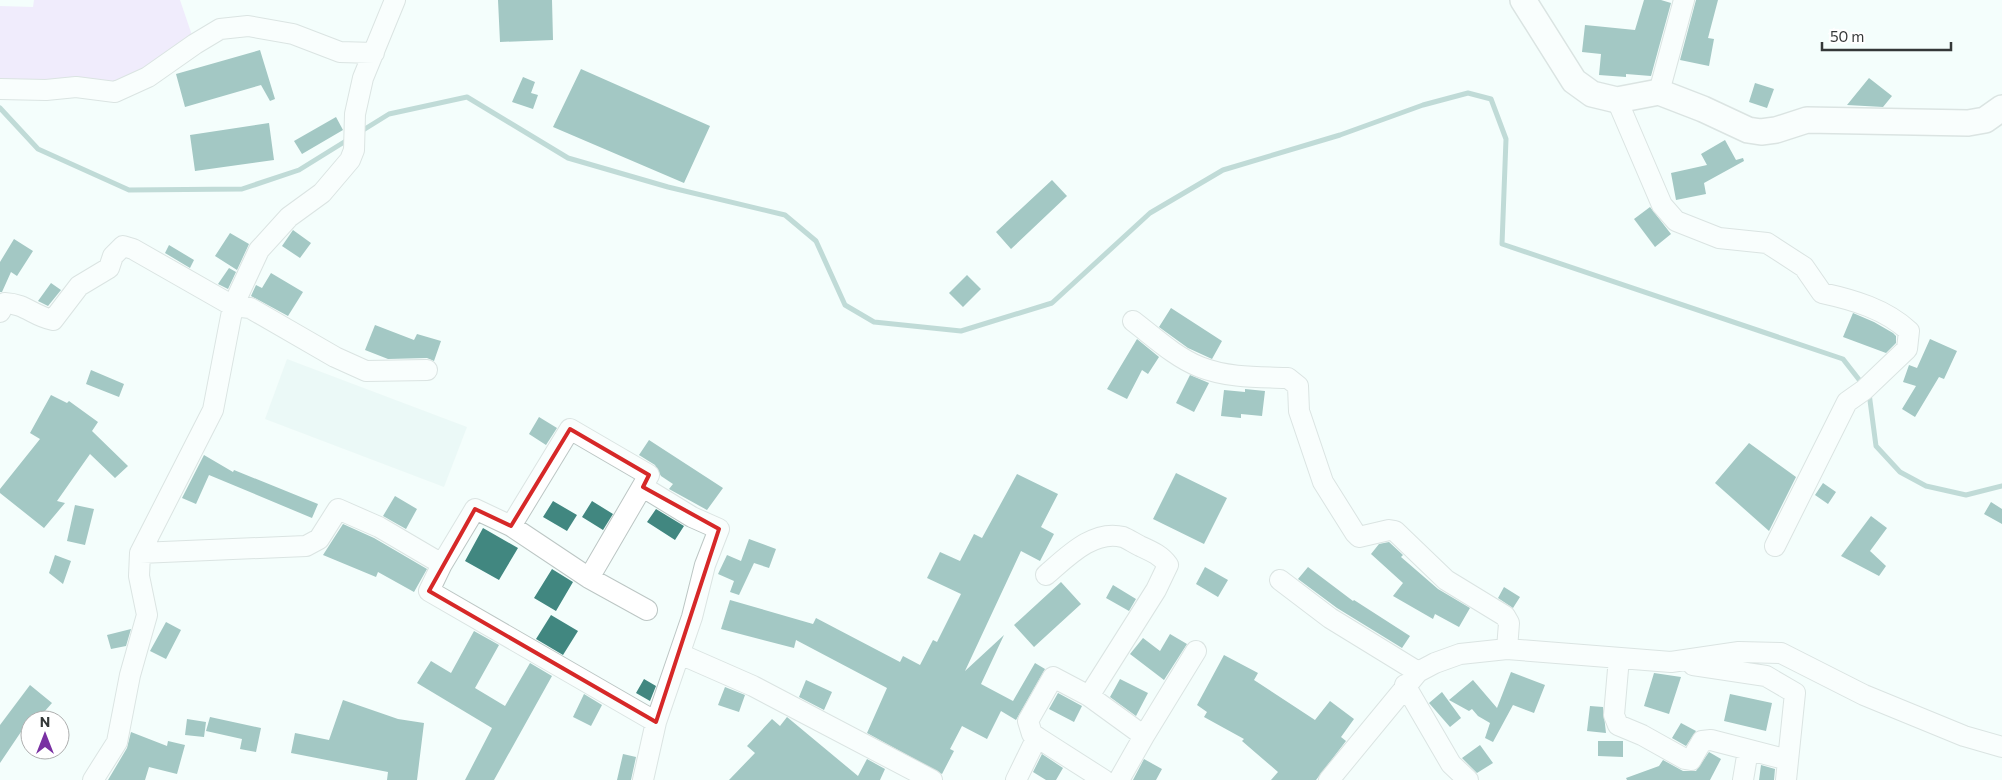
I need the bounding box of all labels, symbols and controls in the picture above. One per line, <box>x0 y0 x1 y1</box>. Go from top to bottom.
scale bar <box>1822 20 1951 52</box>
text: 50 m <box>1830 27 1864 45</box>
north arrow <box>20 710 70 760</box>
text: N <box>40 713 50 730</box>

